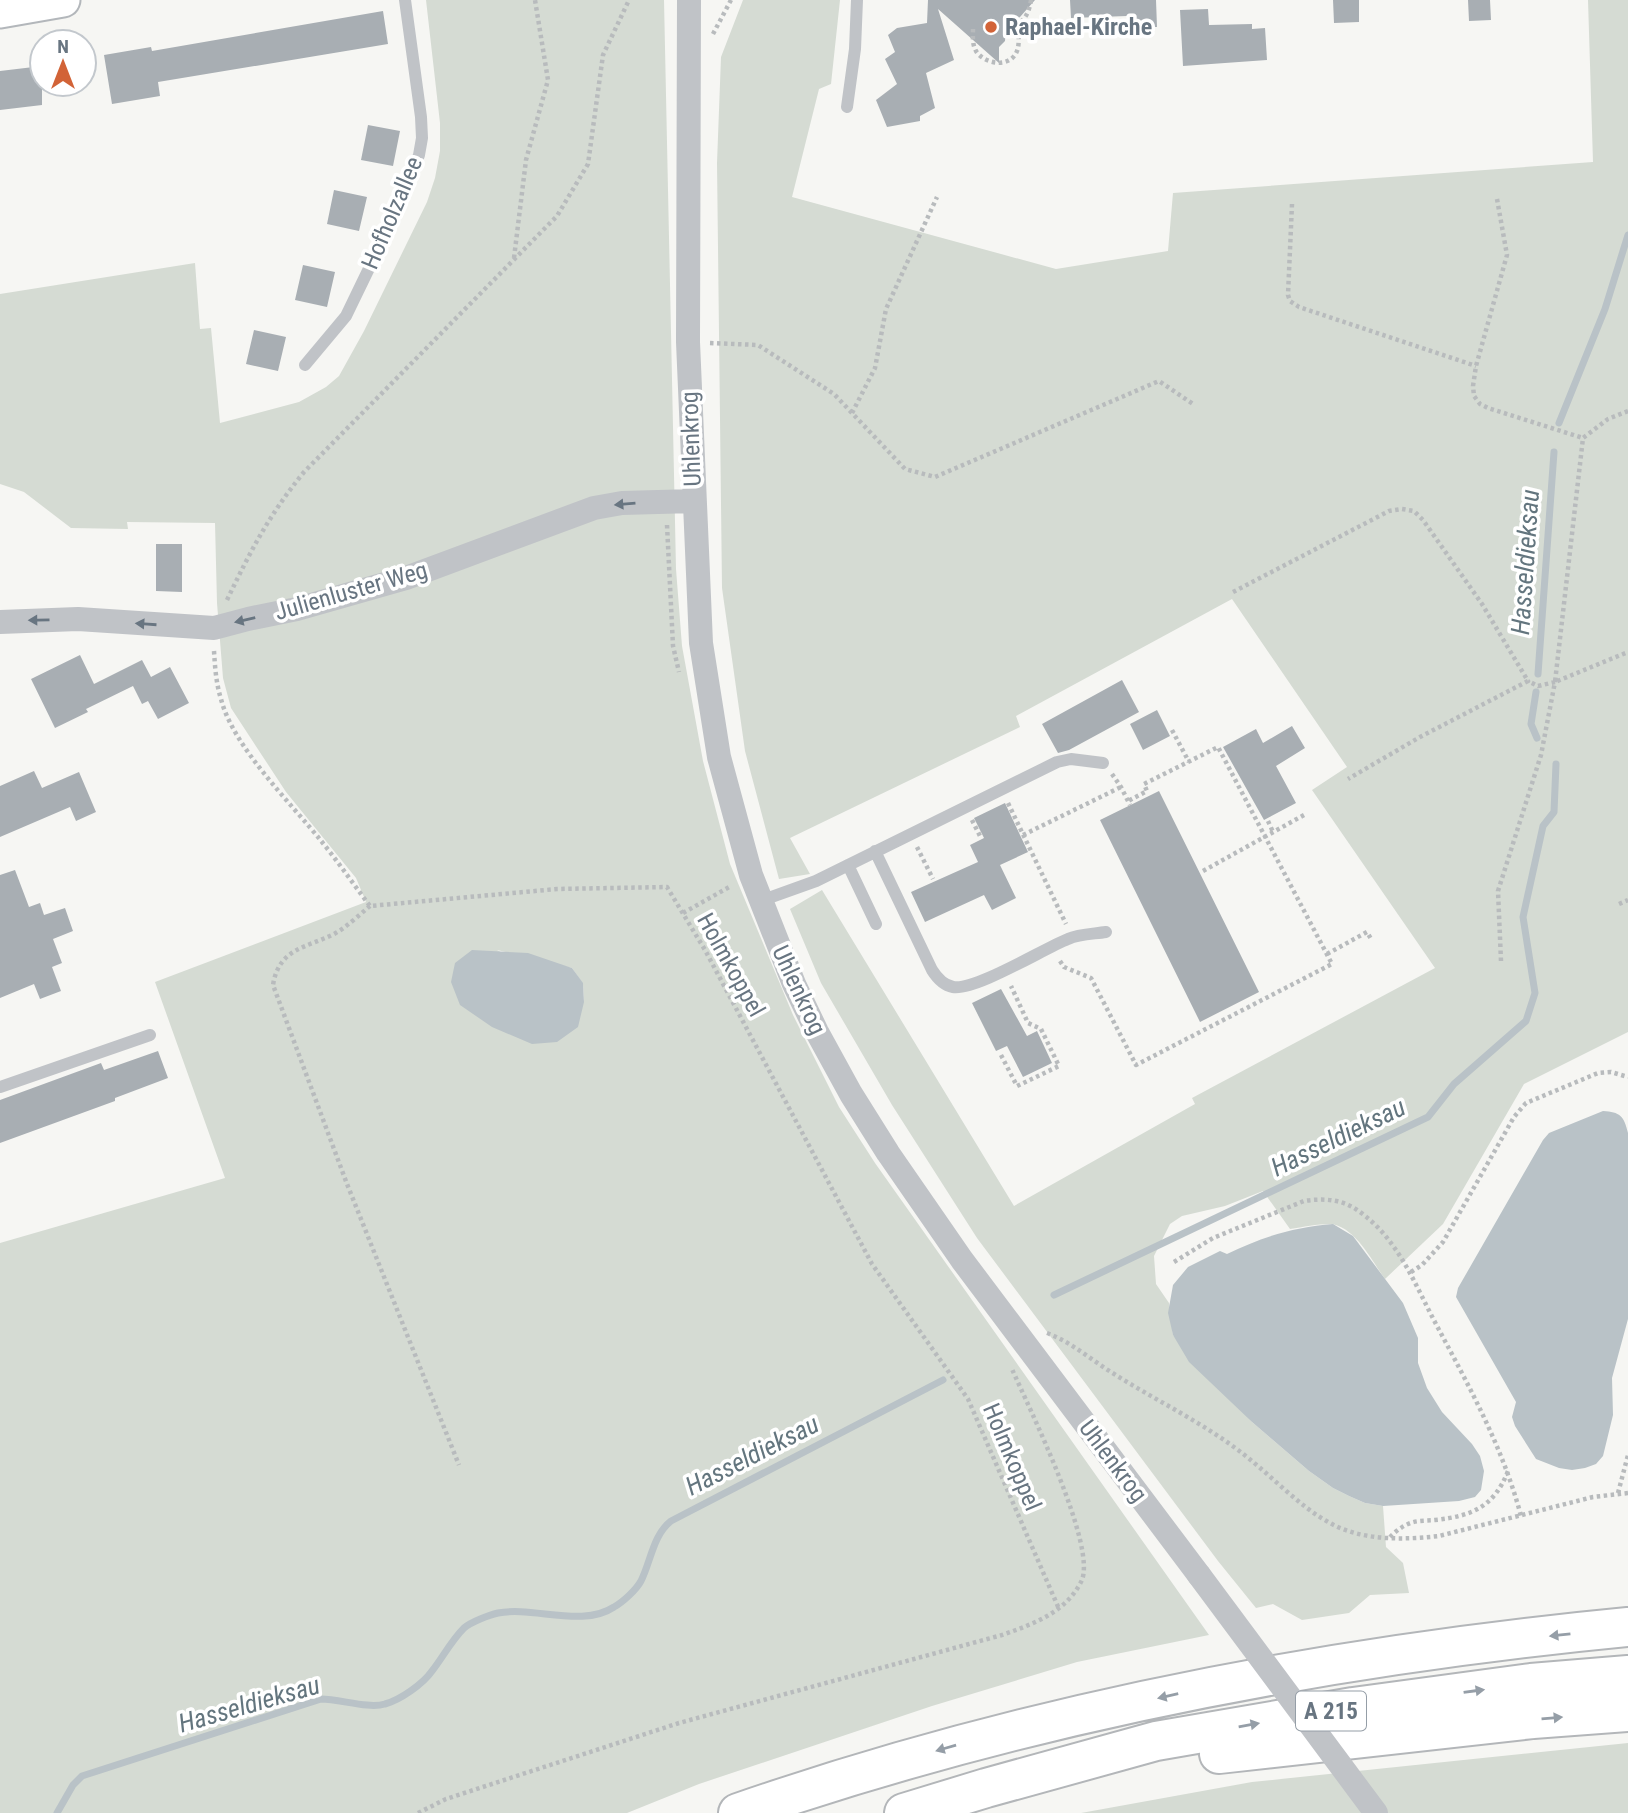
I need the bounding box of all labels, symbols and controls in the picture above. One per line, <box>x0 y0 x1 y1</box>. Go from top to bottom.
place label: Raphael-Kirche <box>1005 13 1152 41</box>
marker: Raphael-Kirche <box>983 19 999 35</box>
north arrow <box>28 28 98 98</box>
text: N <box>57 35 69 58</box>
street label: Hofholzallee <box>356 153 428 273</box>
street label: Uhlenkrog <box>675 391 707 487</box>
water label: Hasseldieksau <box>1505 488 1545 636</box>
one-way arrow <box>614 499 636 510</box>
street label: Julienluster Weg <box>272 556 430 626</box>
one-way arrow <box>28 614 50 626</box>
one-way arrow <box>234 615 256 626</box>
one-way arrow <box>135 618 157 629</box>
street label: Holmkoppel <box>691 908 771 1022</box>
street label: Uhlenkrog <box>766 941 832 1039</box>
water label: Hasseldieksau <box>1266 1092 1410 1182</box>
street label: Holmkoppel <box>977 1399 1047 1515</box>
water label: Hasseldieksau <box>680 1409 824 1501</box>
street label: Uhlenkrog <box>1073 1415 1153 1507</box>
one-way arrow <box>1549 1629 1571 1640</box>
water label: Hasseldieksau <box>175 1670 323 1738</box>
one-way arrow <box>1463 1685 1485 1696</box>
one-way arrow <box>1157 1691 1179 1702</box>
road number: A 215 <box>1296 1692 1366 1730</box>
one-way arrow <box>1541 1712 1563 1723</box>
one-way arrow <box>1238 1719 1260 1730</box>
one-way arrow <box>936 1744 957 1754</box>

